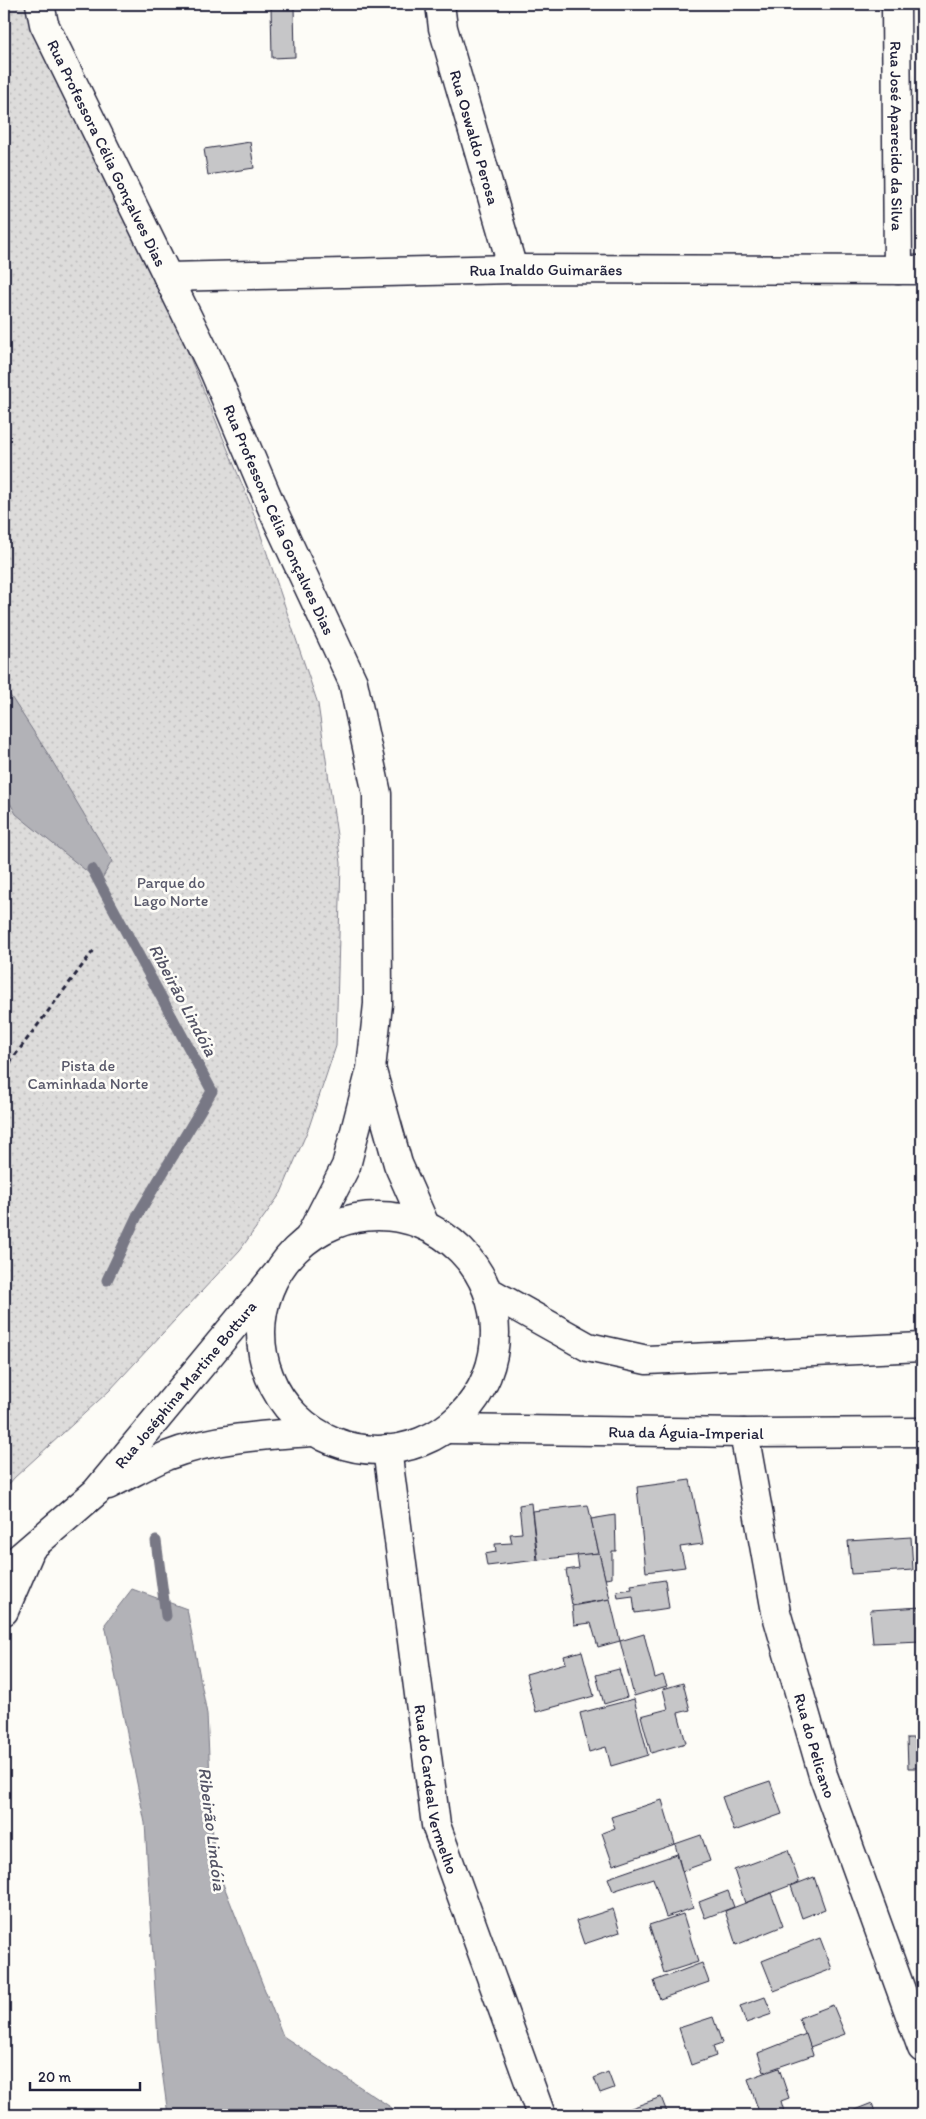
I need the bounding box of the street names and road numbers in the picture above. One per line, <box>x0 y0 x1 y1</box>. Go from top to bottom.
street label: Rua Professora Célia Gonçalves Dias <box>44 36 171 270</box>
street label: Rua José Aparecido da Silva <box>887 41 907 232</box>
street label: Rua Oswaldo Perosa <box>446 68 504 208</box>
street label: Rua Inaldo Guimarães <box>469 259 623 280</box>
street label: Rua Professora Célia Gonçalves Dias <box>220 401 339 638</box>
street label: Rua Joséphina Martine Bottura <box>110 1297 260 1472</box>
street label: Rua da Águia-Imperial <box>608 1422 764 1443</box>
street label: Rua do Pelicano <box>790 1691 840 1801</box>
street label: Rua do Cardeal Vermelho <box>411 1703 462 1876</box>

